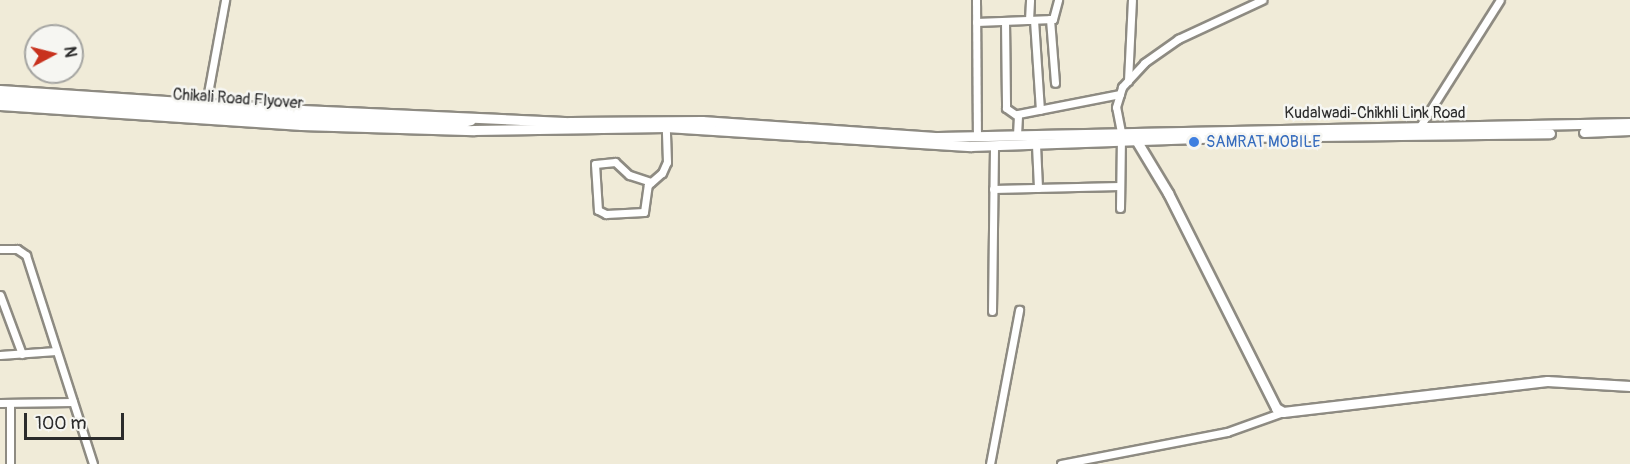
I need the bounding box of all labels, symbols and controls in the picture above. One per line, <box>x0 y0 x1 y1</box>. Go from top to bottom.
north arrow <box>24 24 84 84</box>
text: N <box>59 45 80 59</box>
street label: Chikali Road Flyover <box>172 85 304 113</box>
street label: Kudalwadi-Chikhli Link Road <box>1284 103 1466 123</box>
place label: SAMRAT MOBILE <box>1206 132 1321 152</box>
marker: SAMRAT MOBILE <box>1187 135 1201 149</box>
scale bar <box>27 401 128 439</box>
text: 100 m <box>35 412 87 435</box>

